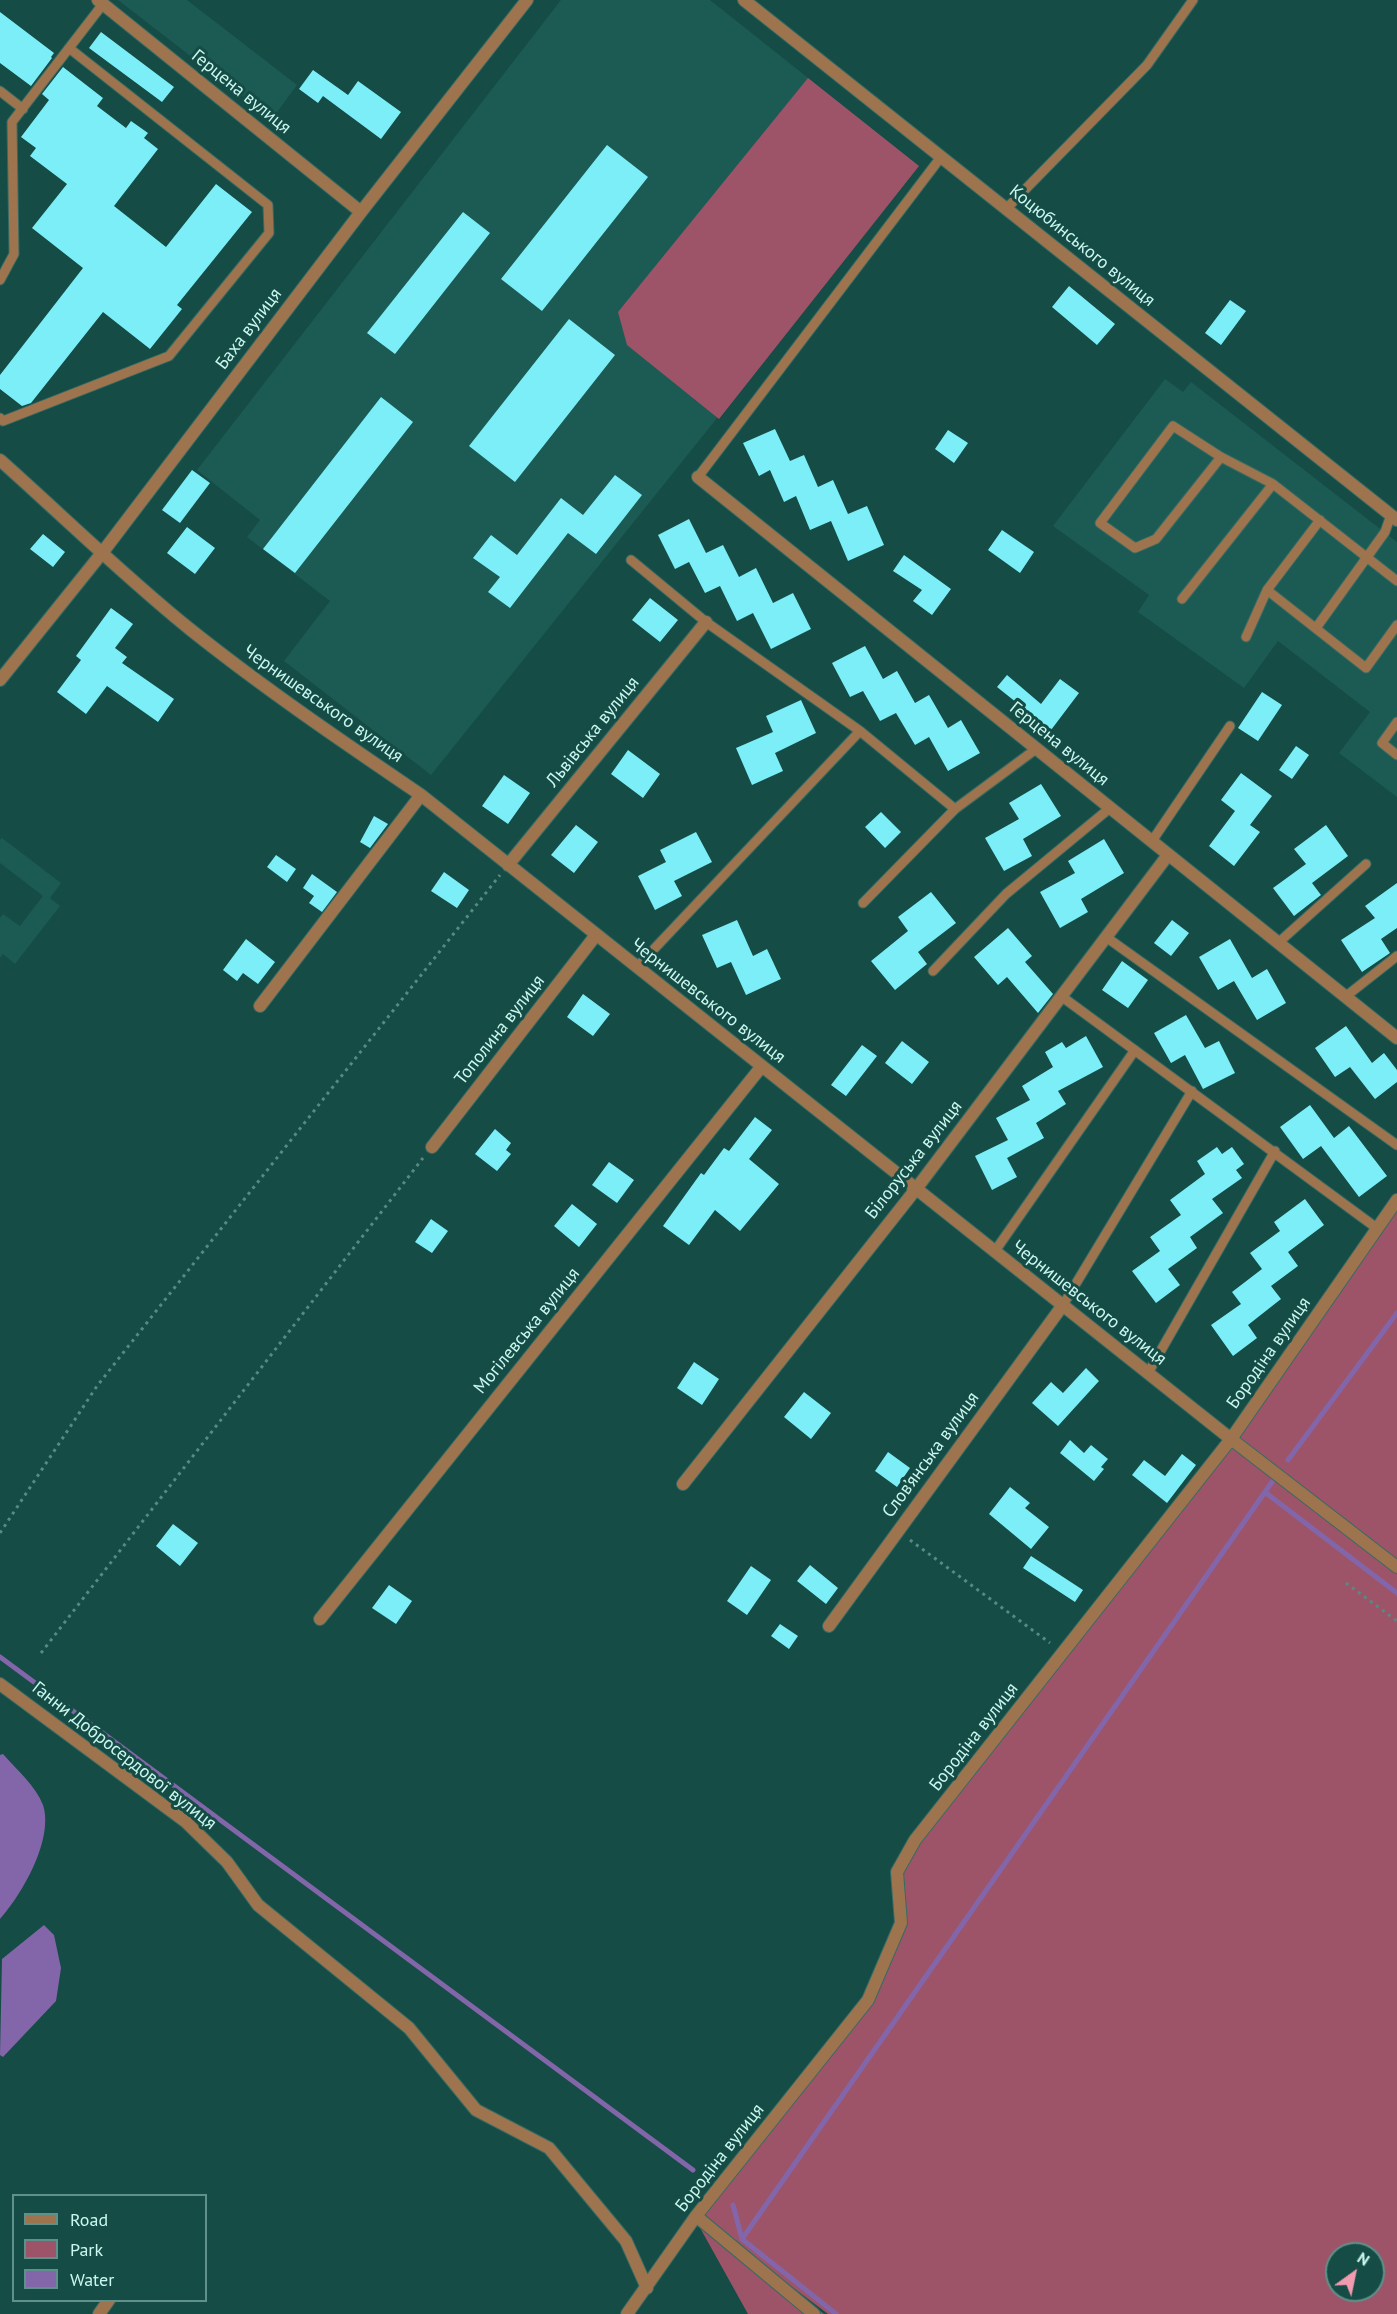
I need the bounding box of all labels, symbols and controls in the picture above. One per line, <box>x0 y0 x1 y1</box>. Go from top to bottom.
street label: Герцена вулиця <box>187 45 295 139</box>
street label: Коцюбинського вулиця <box>1005 181 1159 311</box>
street label: Баха вулиця <box>211 284 287 374</box>
street label: Чернишевського вулиця <box>239 641 407 767</box>
street label: Львівська вулиця <box>542 673 644 791</box>
street label: Герцена вулиця <box>1005 697 1113 791</box>
street label: Чернишевського вулиця <box>626 934 790 1068</box>
street label: Тополина вулиця <box>450 971 550 1089</box>
street label: Білоруська вулиця <box>861 1096 967 1224</box>
street label: Чернишевського вулиця <box>1007 1236 1171 1370</box>
street label: Могілевська вулиця <box>470 1264 584 1398</box>
street label: Бородіна вулиця <box>1223 1293 1315 1413</box>
street label: Слов’янська вулиця <box>878 1388 984 1522</box>
street label: Ганни Добросердової вулиця <box>28 1677 220 1835</box>
street label: Бородіна вулиця <box>925 1679 1023 1795</box>
street label: Бородіна вулиця <box>671 2100 769 2216</box>
legend <box>12 2194 207 2302</box>
text: Road <box>70 2208 108 2231</box>
text: Park <box>70 2238 103 2261</box>
north arrow <box>1325 2242 1385 2302</box>
text: N <box>1354 2247 1374 2270</box>
text: Water <box>70 2268 114 2291</box>

